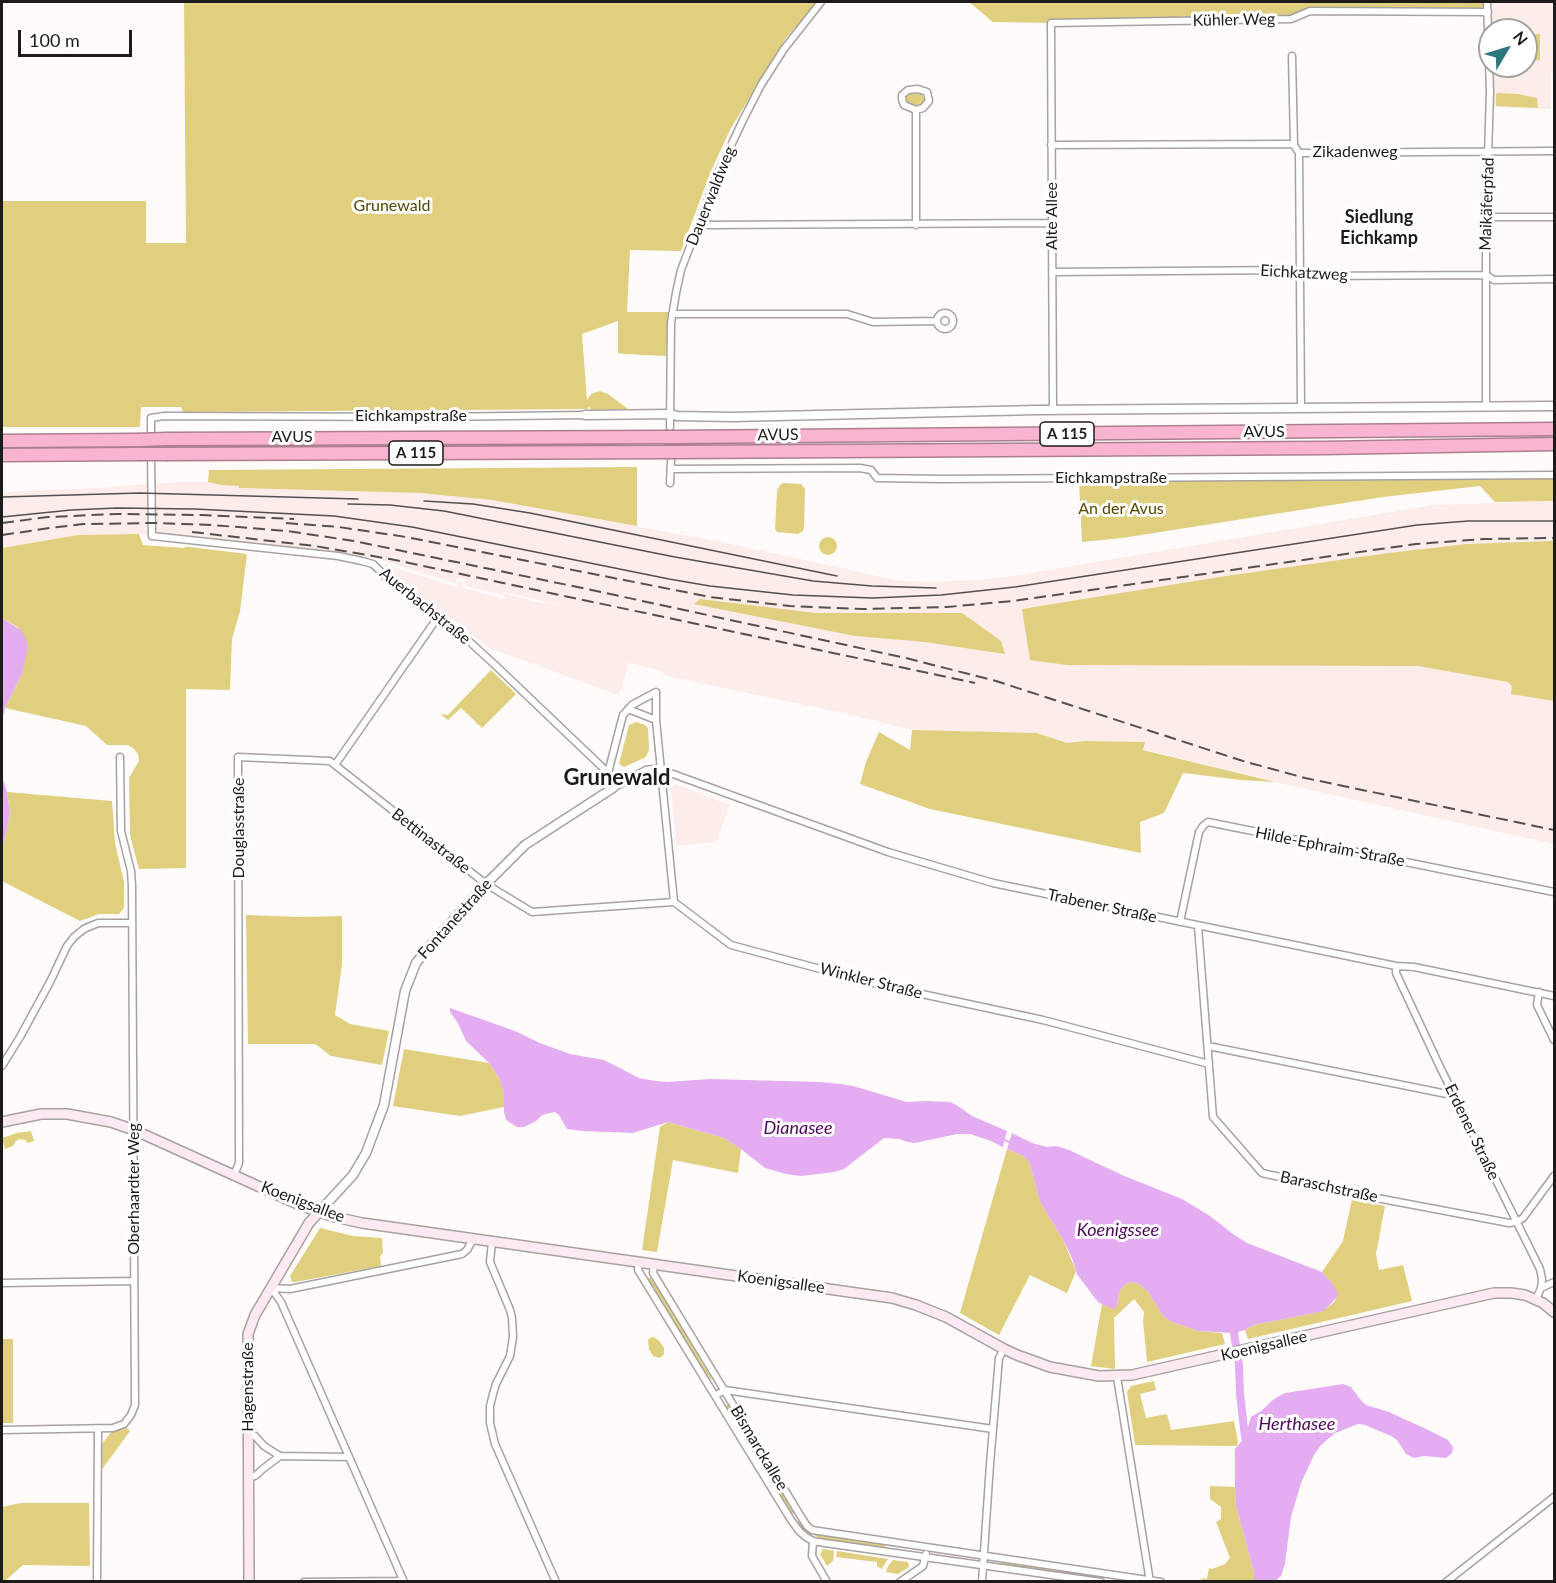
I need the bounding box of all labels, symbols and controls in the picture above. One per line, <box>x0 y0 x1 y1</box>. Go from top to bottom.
street label: Kühler Weg <box>1193 10 1275 30</box>
scale bar <box>21 18 135 56</box>
north arrow <box>1478 18 1538 78</box>
text: N <box>1510 27 1532 49</box>
text: 100 m <box>29 29 80 51</box>
street label: Zikadenweg <box>1312 142 1398 162</box>
street label: Dauerwaldweg <box>682 144 740 248</box>
street label: Maikäferpfad <box>1476 157 1498 251</box>
street label: Alte Allee <box>1042 182 1062 250</box>
park label: Grunewald <box>354 196 430 216</box>
district label: Siedlung Eichkamp <box>1340 206 1418 248</box>
street label: Eichkatzweg <box>1260 261 1348 285</box>
street label: Eichkampstraße <box>355 406 467 426</box>
road number: A 115 <box>1040 422 1094 446</box>
street label: AVUS <box>1243 422 1285 442</box>
street label: AVUS <box>757 425 799 445</box>
street label: AVUS <box>271 427 313 447</box>
road number: A 115 <box>389 441 443 465</box>
street label: Eichkampstraße <box>1055 468 1167 488</box>
park label: An der Avus <box>1078 499 1164 519</box>
street label: Auerbachstraße <box>376 564 474 648</box>
district label: Grunewald <box>563 765 671 791</box>
street label: Douglasstraße <box>229 777 249 879</box>
street label: Bettinastraße <box>388 804 474 878</box>
street label: Hilde-Ephraim-Straße <box>1254 823 1406 871</box>
street label: Fontanestraße <box>414 875 496 963</box>
street label: Trabener Straße <box>1045 885 1159 927</box>
street label: Winkler Straße <box>818 959 924 1003</box>
street label: Erdener Straße <box>1440 1081 1504 1183</box>
water label: Dianasee <box>763 1117 833 1139</box>
street label: Oberhaardter Weg <box>124 1123 144 1255</box>
street label: Baraschstraße <box>1278 1167 1380 1207</box>
street label: Koenigsallee <box>259 1177 347 1227</box>
water label: Koenigssee <box>1077 1219 1159 1241</box>
street label: Koenigsallee <box>736 1266 826 1298</box>
street label: Koenigsallee <box>1219 1327 1309 1365</box>
street label: Hagenstraße <box>238 1342 258 1432</box>
street label: Bismarckallee <box>726 1402 792 1494</box>
water label: Herthasee <box>1259 1413 1335 1435</box>

